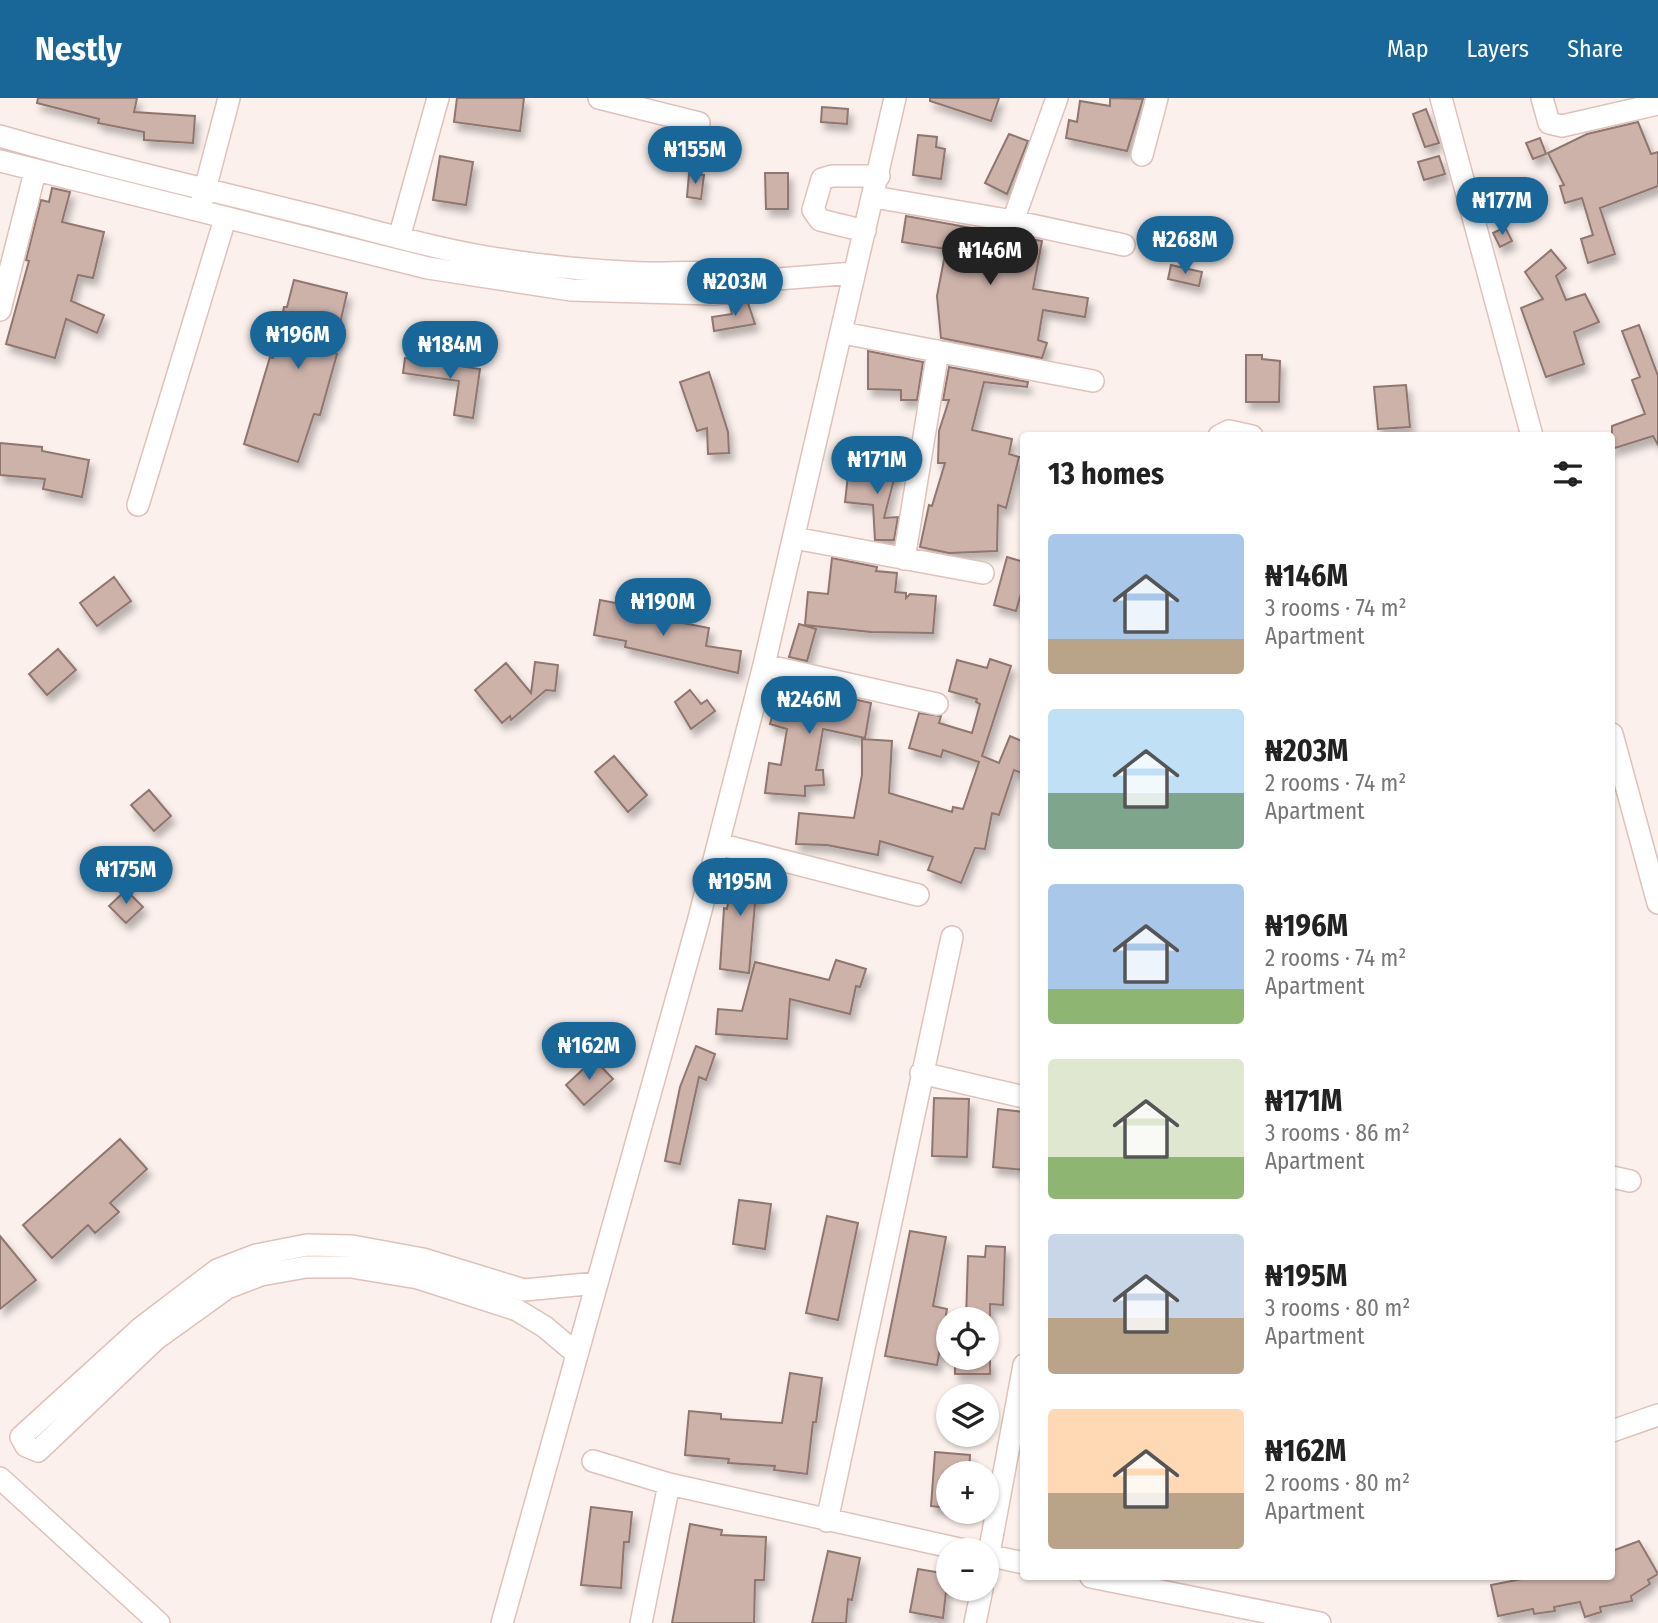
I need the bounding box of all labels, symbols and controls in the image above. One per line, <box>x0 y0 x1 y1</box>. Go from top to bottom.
text: Nestly <box>35 29 122 69</box>
text: Map <box>1387 35 1429 63</box>
text: Layers <box>1467 35 1529 63</box>
text: Share <box>1567 35 1623 63</box>
pin: ₦155M <box>646 126 744 186</box>
text: ₦155M <box>664 135 726 163</box>
pin: ₦177M <box>1453 178 1551 237</box>
text: ₦177M <box>1472 186 1532 214</box>
pin: ₦268M <box>1136 216 1234 276</box>
text: ₦268M <box>1153 225 1217 253</box>
pin: ₦146M <box>941 228 1039 287</box>
text: ₦146M <box>958 236 1022 264</box>
pin: ₦203M <box>686 258 784 318</box>
text: ₦203M <box>703 267 767 295</box>
pin: ₦196M <box>249 312 347 371</box>
text: ₦196M <box>266 320 330 348</box>
pin: ₦184M <box>401 322 499 381</box>
text: ₦184M <box>418 330 482 358</box>
pin: ₦171M <box>828 436 926 496</box>
text: ₦171M <box>847 445 907 473</box>
icon: filters <box>1549 455 1587 493</box>
text: 13 homes <box>1048 456 1164 492</box>
text: ₦146M <box>1265 558 1348 594</box>
icon: home <box>1104 562 1188 646</box>
pin: ₦190M <box>614 578 712 638</box>
text: ₦190M <box>631 587 695 615</box>
text: 3 rooms · 74 m² <box>1265 594 1407 622</box>
text: Apartment <box>1265 622 1365 650</box>
pin: ₦246M <box>760 676 858 736</box>
text: ₦246M <box>777 685 841 713</box>
text: ₦203M <box>1265 733 1348 769</box>
icon: home <box>1104 737 1188 821</box>
text: 2 rooms · 74 m² <box>1265 769 1406 797</box>
text: Apartment <box>1265 797 1365 825</box>
pin: ₦175M <box>77 846 175 906</box>
text: ₦175M <box>96 855 156 883</box>
pin: ₦195M <box>691 858 789 918</box>
text: ₦195M <box>708 867 772 895</box>
text: ₦196M <box>1265 908 1348 944</box>
icon: home <box>1104 912 1188 996</box>
text: 2 rooms · 74 m² <box>1265 944 1406 972</box>
text: Apartment <box>1265 972 1365 1000</box>
pin: ₦162M <box>540 1023 638 1082</box>
text: ₦162M <box>558 1031 620 1059</box>
text: ₦171M <box>1265 1083 1342 1119</box>
icon: home <box>1104 1087 1188 1171</box>
text: 3 rooms · 86 m² <box>1265 1119 1410 1147</box>
text: Apartment <box>1265 1147 1365 1175</box>
text: ₦195M <box>1265 1258 1347 1294</box>
icon: home <box>1104 1262 1188 1346</box>
text: 3 rooms · 80 m² <box>1265 1294 1410 1322</box>
map controls <box>936 1307 999 1601</box>
button: locate <box>936 1307 999 1370</box>
text: Apartment <box>1265 1322 1365 1350</box>
button: layers <box>936 1384 999 1447</box>
text: ₦162M <box>1265 1433 1346 1469</box>
icon: home <box>1104 1437 1188 1521</box>
button: + <box>936 1461 999 1524</box>
text: 2 rooms · 80 m² <box>1265 1469 1410 1497</box>
text: Apartment <box>1265 1497 1365 1525</box>
button: − <box>936 1538 999 1601</box>

